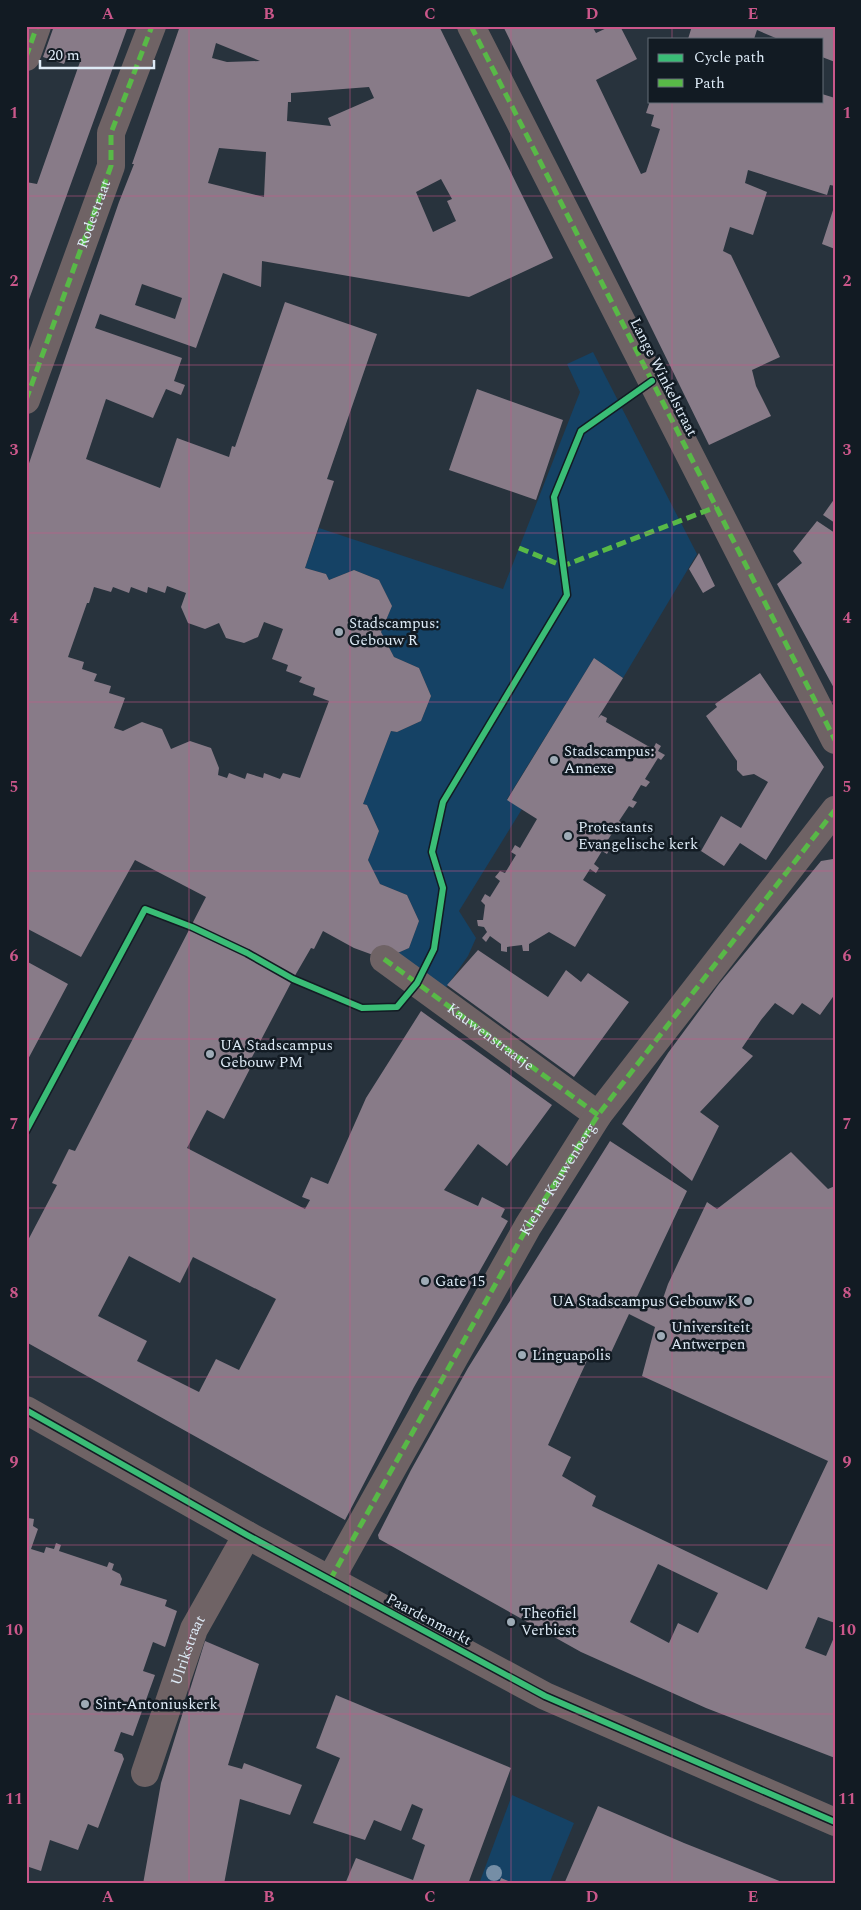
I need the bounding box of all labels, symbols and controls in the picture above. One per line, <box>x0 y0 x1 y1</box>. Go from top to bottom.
text: A <box>102 2 115 26</box>
text: B <box>263 2 275 26</box>
text: C <box>424 2 436 26</box>
text: D <box>586 2 599 26</box>
text: E <box>748 2 758 26</box>
scale bar <box>40 38 154 70</box>
legend <box>648 38 824 102</box>
text: 20 m <box>48 44 80 67</box>
text: Cycle path <box>694 46 765 69</box>
text: Path <box>694 72 725 95</box>
text: 1 <box>10 101 18 125</box>
text: 1 <box>843 101 851 125</box>
street label: Rodestraat <box>71 176 117 252</box>
text: 2 <box>10 269 19 293</box>
text: 2 <box>843 269 852 293</box>
street label: Lange Winkelstraat <box>624 314 703 440</box>
text: 3 <box>10 438 19 462</box>
text: 3 <box>843 438 852 462</box>
text: 4 <box>10 606 19 630</box>
text: 4 <box>843 606 852 630</box>
place label: Stadscampus: Gebouw R <box>349 612 439 652</box>
marker: Stadscampus: Gebouw R <box>333 626 345 638</box>
place label: Stadscampus: Annexe <box>564 740 654 780</box>
marker: Stadscampus: Annexe <box>548 754 560 766</box>
text: 5 <box>10 775 18 799</box>
text: 5 <box>843 775 851 799</box>
place label: Protestants Evangelische kerk <box>578 816 698 856</box>
marker: Protestants Evangelische kerk <box>562 830 574 842</box>
text: 6 <box>10 944 19 968</box>
text: 6 <box>843 944 852 968</box>
street label: Kauwenstraatje <box>442 997 539 1077</box>
place label: UA Stadscampus Gebouw PM <box>220 1034 333 1074</box>
marker: UA Stadscampus Gebouw PM <box>204 1048 216 1060</box>
text: 7 <box>10 1112 19 1136</box>
text: 7 <box>843 1112 852 1136</box>
street label: Kleine Kauwenberg <box>514 1118 602 1240</box>
place label: Gate 15 <box>435 1270 485 1293</box>
marker: Gate 15 <box>419 1275 431 1287</box>
text: 8 <box>10 1281 19 1305</box>
text: 8 <box>843 1281 852 1305</box>
place label: UA Stadscampus Gebouw K <box>552 1290 738 1313</box>
marker: UA Stadscampus Gebouw K <box>742 1295 754 1307</box>
place label: Universiteit Antwerpen <box>671 1316 750 1356</box>
marker: Universiteit Antwerpen <box>655 1330 667 1342</box>
place label: Linguapolis <box>532 1344 611 1367</box>
marker: Linguapolis <box>516 1349 528 1361</box>
text: 9 <box>10 1450 19 1474</box>
text: 9 <box>843 1450 852 1474</box>
street label: Paardenmarkt <box>382 1587 476 1652</box>
place label: Theofiel Verbiest <box>521 1602 577 1642</box>
street label: Ulrikstraat <box>165 1611 212 1688</box>
marker: Theofiel Verbiest <box>505 1616 517 1628</box>
text: 10 <box>5 1618 23 1642</box>
text: 10 <box>838 1618 856 1642</box>
place label: Sint-Antoniuskerk <box>95 1693 218 1716</box>
marker: Sint-Antoniuskerk <box>79 1698 91 1710</box>
text: 11 <box>5 1787 23 1811</box>
text: 11 <box>838 1787 856 1811</box>
text: A <box>102 1885 115 1909</box>
text: B <box>263 1885 275 1909</box>
text: C <box>424 1885 436 1909</box>
text: D <box>586 1885 599 1909</box>
text: E <box>748 1885 758 1909</box>

